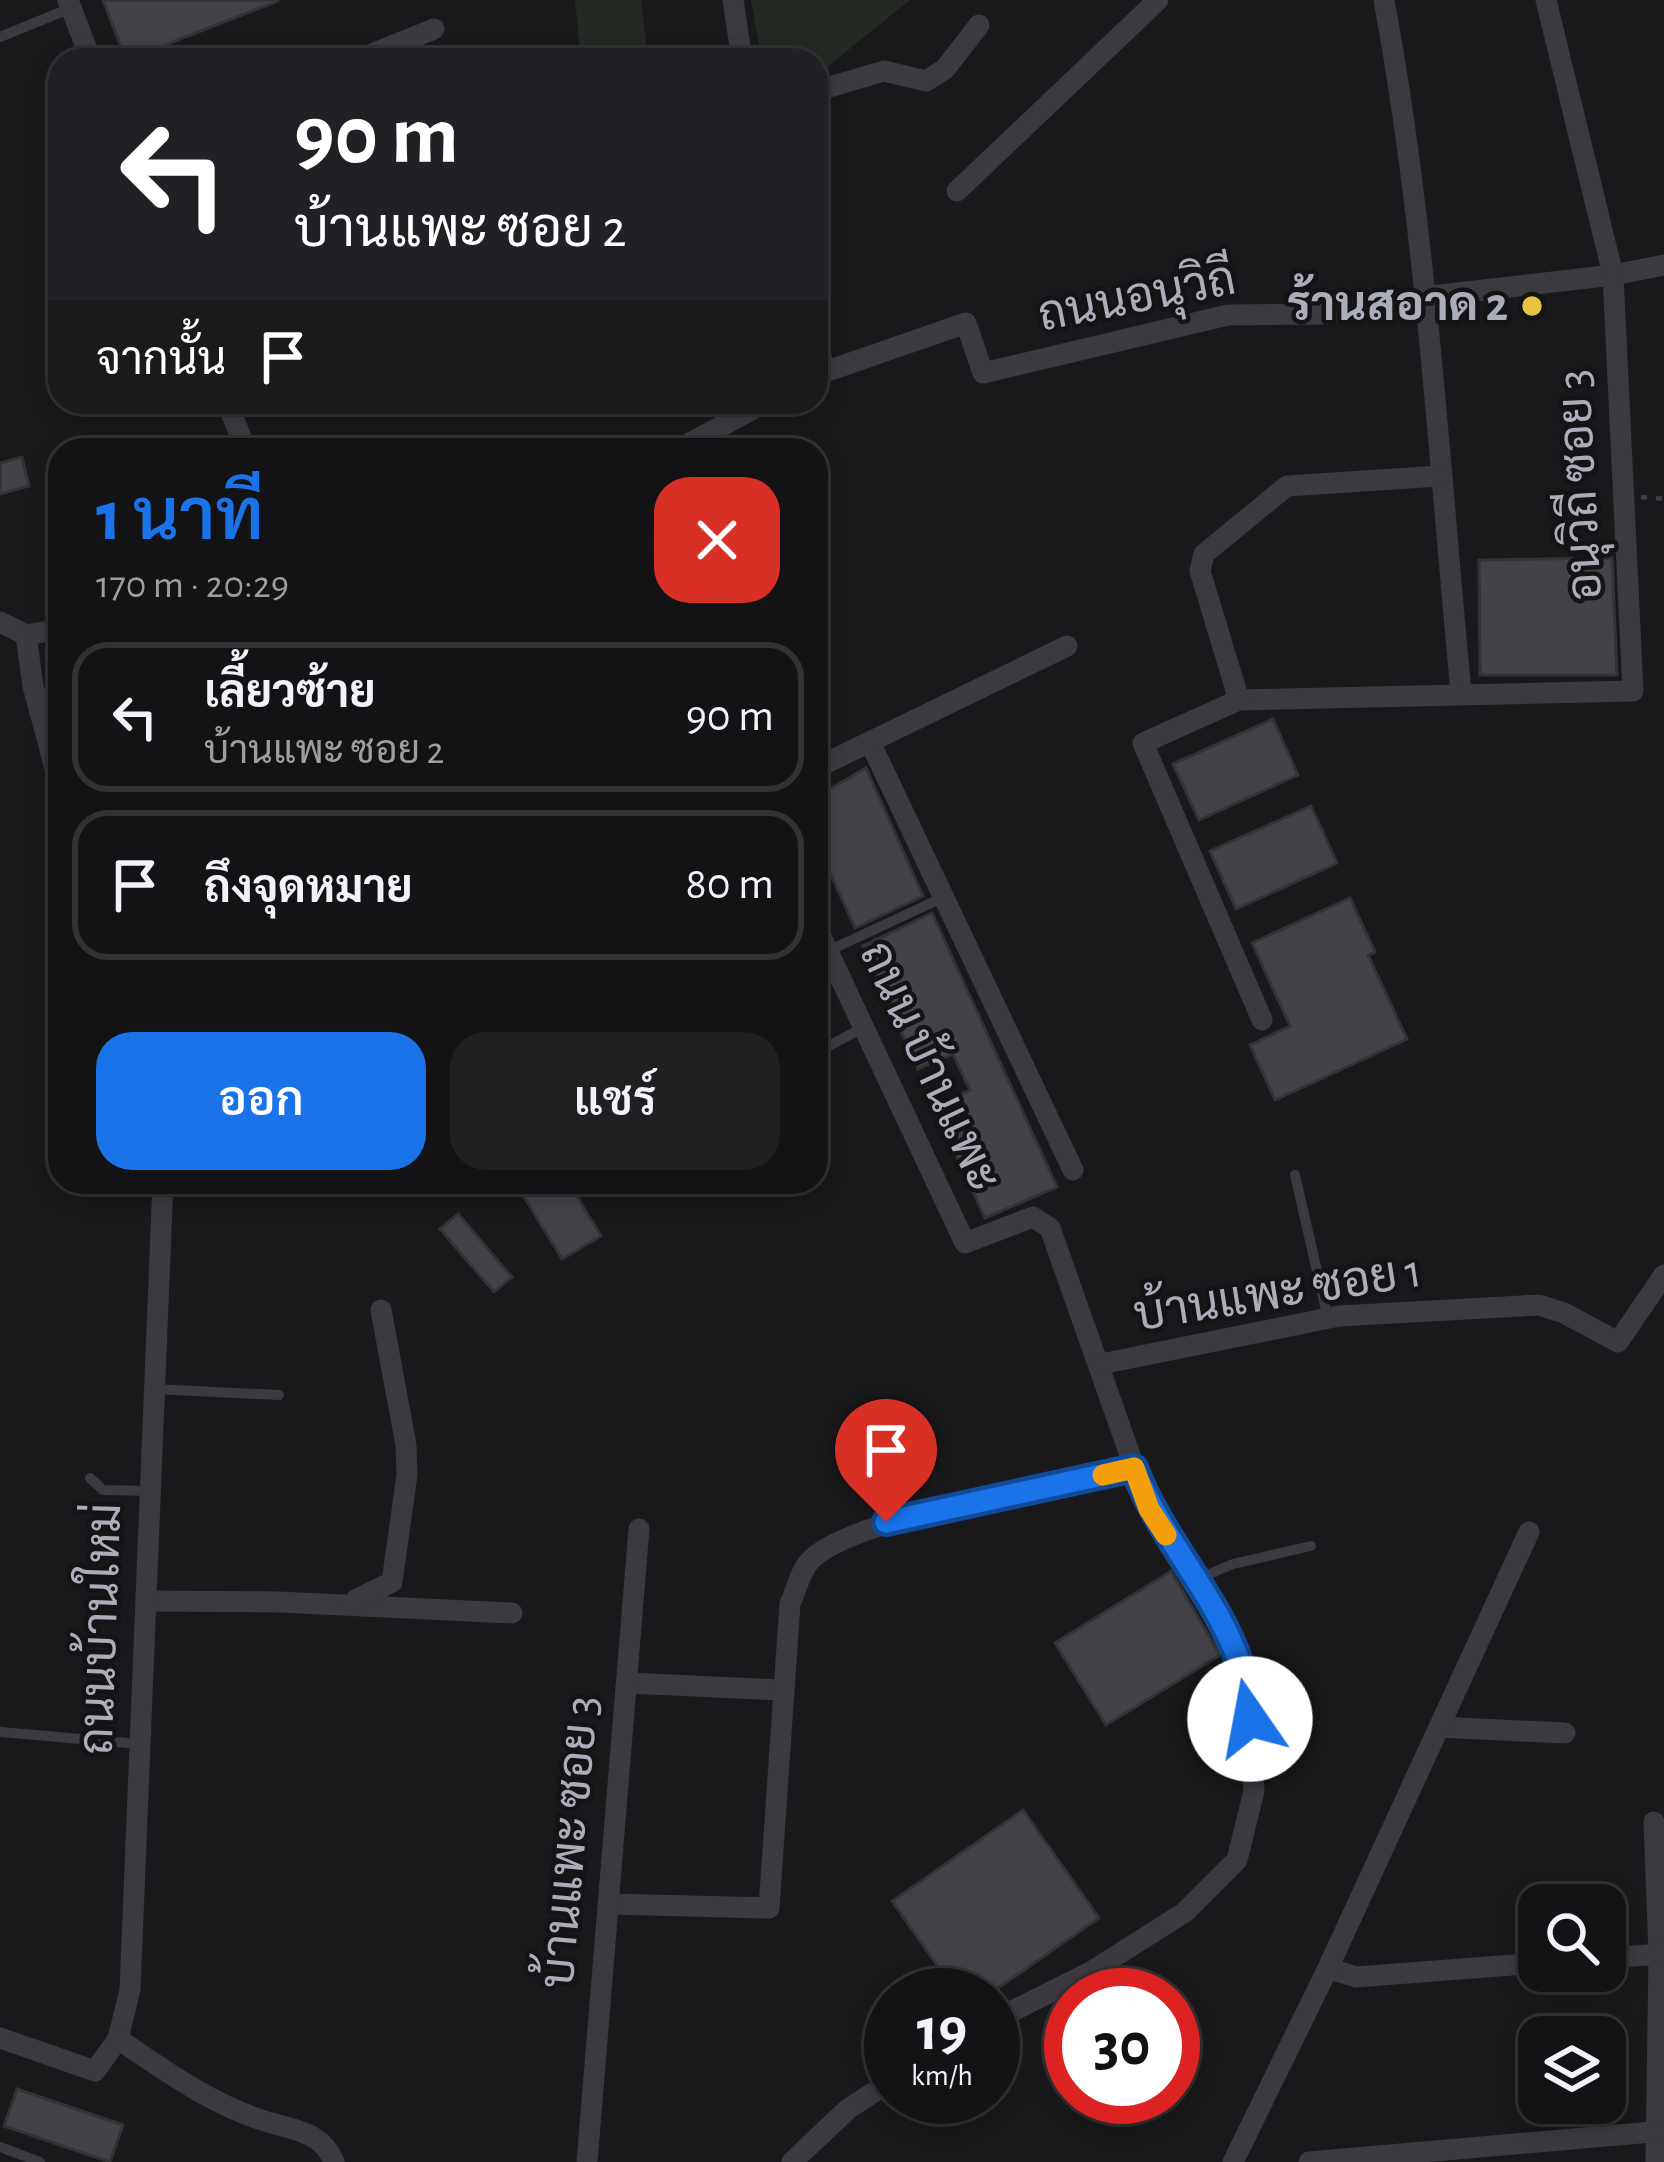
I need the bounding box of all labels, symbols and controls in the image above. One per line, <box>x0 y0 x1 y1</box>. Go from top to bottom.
text: 90 m <box>294 95 459 179</box>
icon: left <box>96 96 252 252</box>
text: บ้านแพะ ซอย 2 <box>294 203 627 257</box>
street label: ถนนอนุวิถี <box>1033 247 1241 347</box>
place label: ร้านสอาด 2 <box>1287 273 1508 330</box>
marker: ร้านสอาด 2 <box>1519 293 1545 319</box>
icon: arrive <box>250 324 316 390</box>
text: จากนั้น <box>96 338 226 383</box>
street label: อนุวิถี ซอย 3 <box>1543 368 1617 603</box>
button: close <box>654 477 780 603</box>
text: 1 นาที <box>96 481 264 553</box>
text: 170 m · 20:29 <box>96 566 289 605</box>
text: เลี้ยวซ้าย <box>204 671 376 716</box>
icon: left <box>102 684 168 750</box>
text: 90 m <box>686 694 774 739</box>
text: บ้านแพะ ซอย 2 <box>204 732 444 771</box>
icon: arrive <box>102 852 168 918</box>
text: 80 m <box>685 862 774 907</box>
text: ถึงจุดหมาย <box>204 866 413 911</box>
street label: ถนน บ้านแพะ <box>850 931 1015 1199</box>
button: ออก <box>96 1032 426 1170</box>
button: แชร์ <box>450 1032 780 1170</box>
street label: บ้านแพะ ซอย 1 <box>1130 1240 1425 1340</box>
pin <box>835 1399 937 1522</box>
icon: arrive <box>853 1417 919 1483</box>
street label: ถนนบ้านใหม่ <box>65 1502 130 1756</box>
position arrow <box>1187 1656 1313 1782</box>
street label: บ้านแพะ ซอย 3 <box>526 1693 608 1990</box>
map controls <box>1518 1884 1626 2124</box>
button: search <box>1518 1884 1626 1992</box>
speed limit sign: 30 <box>1044 1968 1200 2124</box>
text: 19 <box>917 2001 967 2061</box>
button: layers <box>1518 2016 1626 2124</box>
text: km/h <box>911 2061 973 2091</box>

